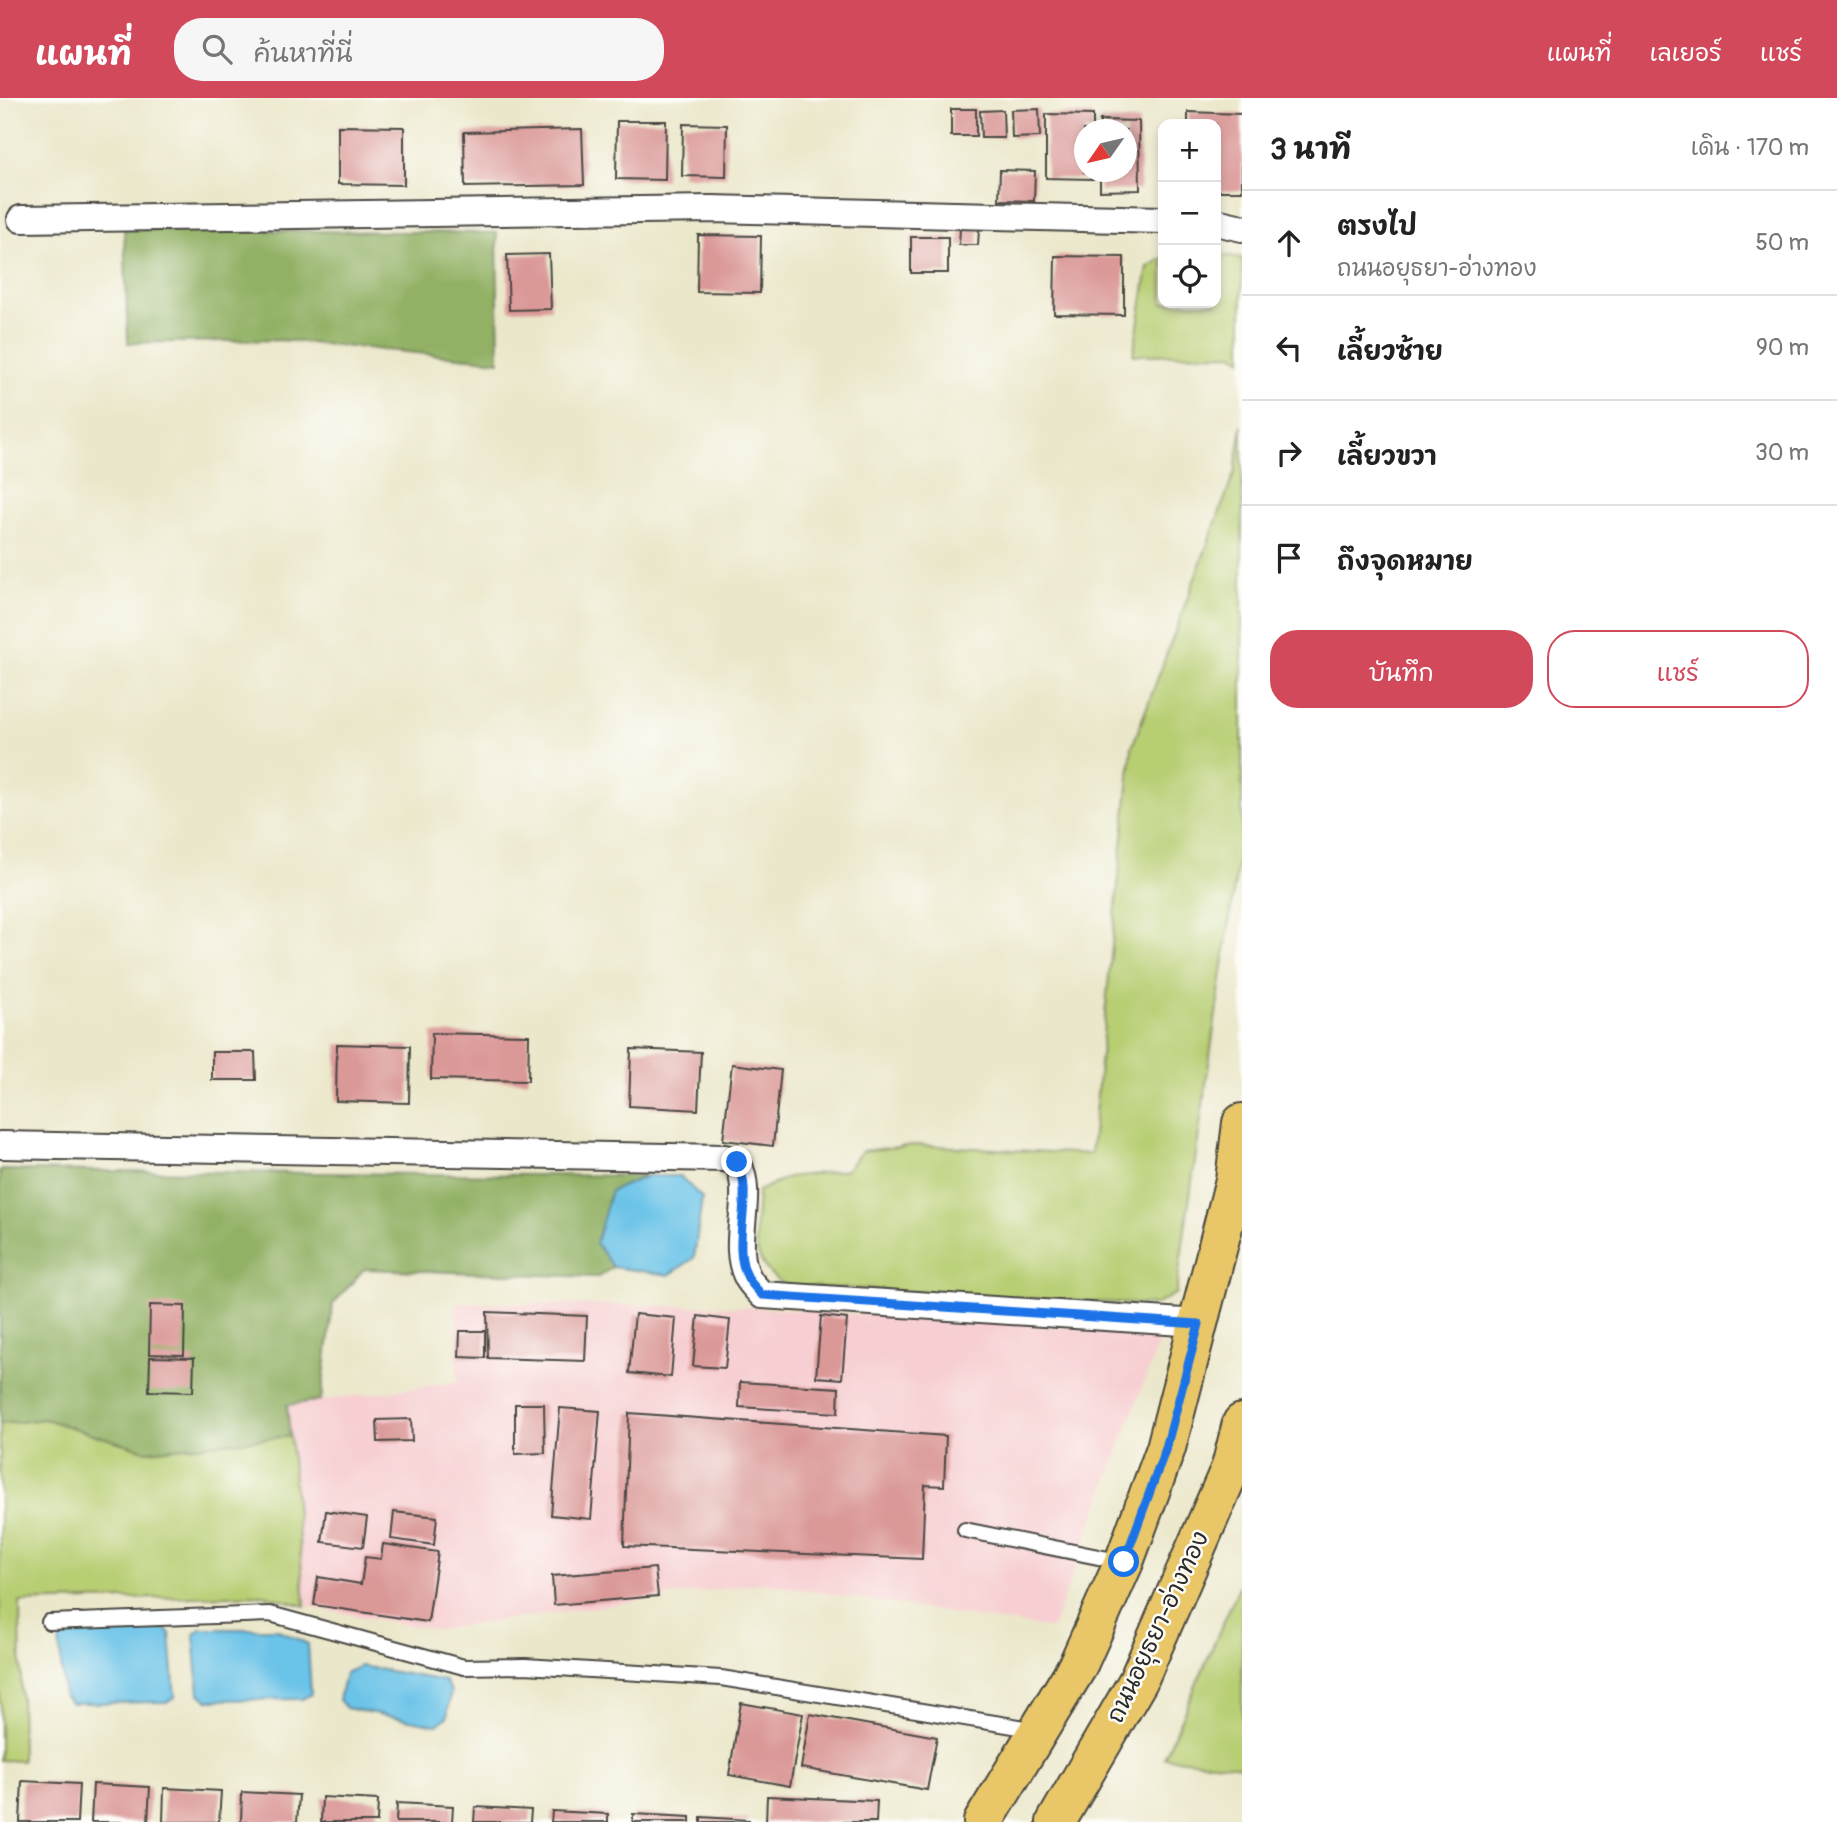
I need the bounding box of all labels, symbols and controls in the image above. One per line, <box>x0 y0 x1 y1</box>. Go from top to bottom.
search box <box>174 18 664 81</box>
icon: search <box>198 30 236 68</box>
text: แผนที่ <box>35 34 132 75</box>
text: ค้นหาที่นี่ <box>254 38 353 70</box>
text: แผนที่ <box>1547 39 1612 68</box>
text: เลเยอร์ <box>1650 39 1722 68</box>
text: แชร์ <box>1760 39 1802 68</box>
north arrow <box>1074 119 1137 182</box>
map controls <box>1158 119 1221 308</box>
button: + <box>1158 119 1221 182</box>
text: 3 นาที <box>1270 131 1351 168</box>
text: เดิน · 170 m <box>1691 133 1809 162</box>
button: − <box>1158 182 1221 245</box>
text: ตรงไป <box>1337 211 1417 243</box>
icon: ahead <box>1270 224 1308 262</box>
text: 50 m <box>1755 228 1809 257</box>
button: locate <box>1158 245 1221 308</box>
text: ถนนอยุธยา-อ่างทอง <box>1337 254 1537 283</box>
icon: left <box>1270 329 1308 367</box>
text: 90 m <box>1756 333 1809 362</box>
text: เลี้ยวซ้าย <box>1337 336 1443 368</box>
icon: right <box>1270 434 1308 472</box>
text: 30 m <box>1755 438 1809 467</box>
text: เลี้ยวขวา <box>1337 441 1437 473</box>
icon: arrive <box>1270 539 1308 577</box>
text: ถึงจุดหมาย <box>1337 546 1473 578</box>
button: บันทึก <box>1270 630 1533 708</box>
button: แชร์ <box>1547 630 1809 708</box>
route end <box>721 1146 752 1177</box>
street label: ถนนอยุธยา-อ่างทอง <box>1100 1526 1218 1729</box>
route start <box>1108 1546 1139 1577</box>

